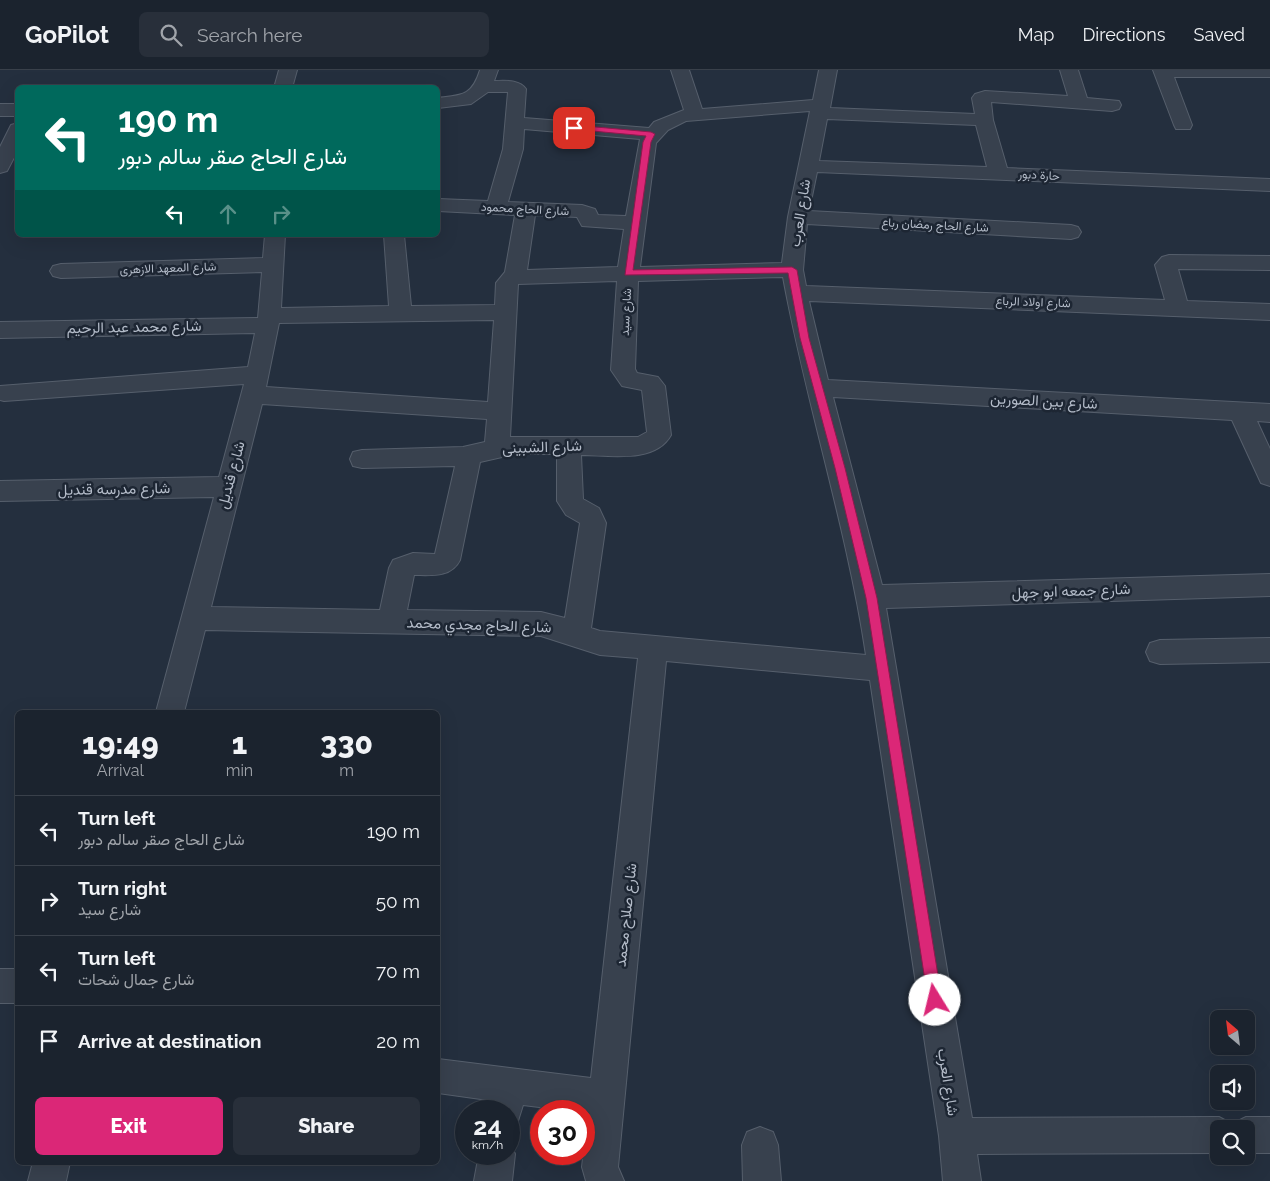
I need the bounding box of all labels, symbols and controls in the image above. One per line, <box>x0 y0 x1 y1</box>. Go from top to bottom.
search box <box>139 12 489 57</box>
text: GoPilot <box>25 20 109 49</box>
icon: search <box>157 21 185 49</box>
text: Search here <box>197 24 303 46</box>
text: Map <box>1018 24 1054 45</box>
text: Directions <box>1082 24 1166 45</box>
text: Saved <box>1194 24 1245 45</box>
text: 190 m <box>118 99 218 140</box>
icon: left <box>35 105 100 170</box>
pin <box>553 107 595 149</box>
icon: arrive <box>560 114 588 142</box>
text: شارع الحاج صقر سالم دبور <box>118 143 347 169</box>
street label: حارة دبور <box>1017 167 1060 184</box>
street label: شارع العرب <box>786 178 816 248</box>
icon: left <box>161 200 189 228</box>
icon: ahead <box>214 200 242 228</box>
icon: right <box>267 200 295 228</box>
street label: شارع الحاج محمود <box>480 200 570 220</box>
street label: شارع الحاج رمضان رباع <box>881 215 989 237</box>
street label: شارع المعهد الازهرى <box>119 259 217 279</box>
street label: شارع سيد <box>618 288 636 336</box>
street label: شارع اولاد الرباع <box>995 294 1071 312</box>
street label: شارع محمد عبد الرحيم <box>66 317 202 339</box>
street label: شارع بين الصورين <box>990 389 1098 415</box>
street label: شارع الشبينى <box>502 437 582 459</box>
street label: شارع قنديل <box>213 439 251 511</box>
street label: شارع مدرسه قنديل <box>58 479 171 501</box>
street label: شارع جمعه ابو جهل <box>1011 580 1131 604</box>
street label: شارع الحاج مجدي محمد <box>406 613 552 641</box>
text: 19:49 <box>82 726 159 761</box>
text: 1 <box>232 726 247 761</box>
text: 330 <box>320 726 373 761</box>
text: Arrival <box>97 761 144 780</box>
text: min <box>226 761 253 780</box>
text: m <box>339 761 354 780</box>
text: Turn left <box>78 807 155 829</box>
icon: left <box>35 817 63 845</box>
text: 190 m <box>367 820 420 842</box>
text: شارع الحاج صقر سالم دبور <box>78 830 245 849</box>
street label: شارع صلاح محمد <box>612 862 642 968</box>
text: Turn right <box>78 877 167 899</box>
icon: right <box>35 887 63 915</box>
text: 50 m <box>376 890 420 912</box>
text: شارع سيد <box>78 900 141 919</box>
text: Turn left <box>78 947 155 969</box>
icon: left <box>35 957 63 985</box>
text: 70 m <box>376 960 420 982</box>
text: شارع جمال شحات <box>78 970 194 989</box>
position arrow <box>908 973 960 1025</box>
north arrow <box>1210 1010 1255 1055</box>
map controls <box>1210 1010 1255 1165</box>
icon: arrive <box>35 1027 63 1055</box>
text: Arrive at destination <box>78 1030 262 1052</box>
text: 20 m <box>376 1030 420 1052</box>
street label: شارع العرب <box>932 1047 962 1118</box>
button: sound <box>1210 1065 1255 1110</box>
button: Exit <box>35 1097 223 1155</box>
button: Share <box>233 1097 420 1155</box>
speed limit sign: 30 <box>530 1100 595 1165</box>
text: 24 <box>473 1111 502 1141</box>
button: search <box>1210 1120 1255 1165</box>
text: km/h <box>472 1138 503 1152</box>

